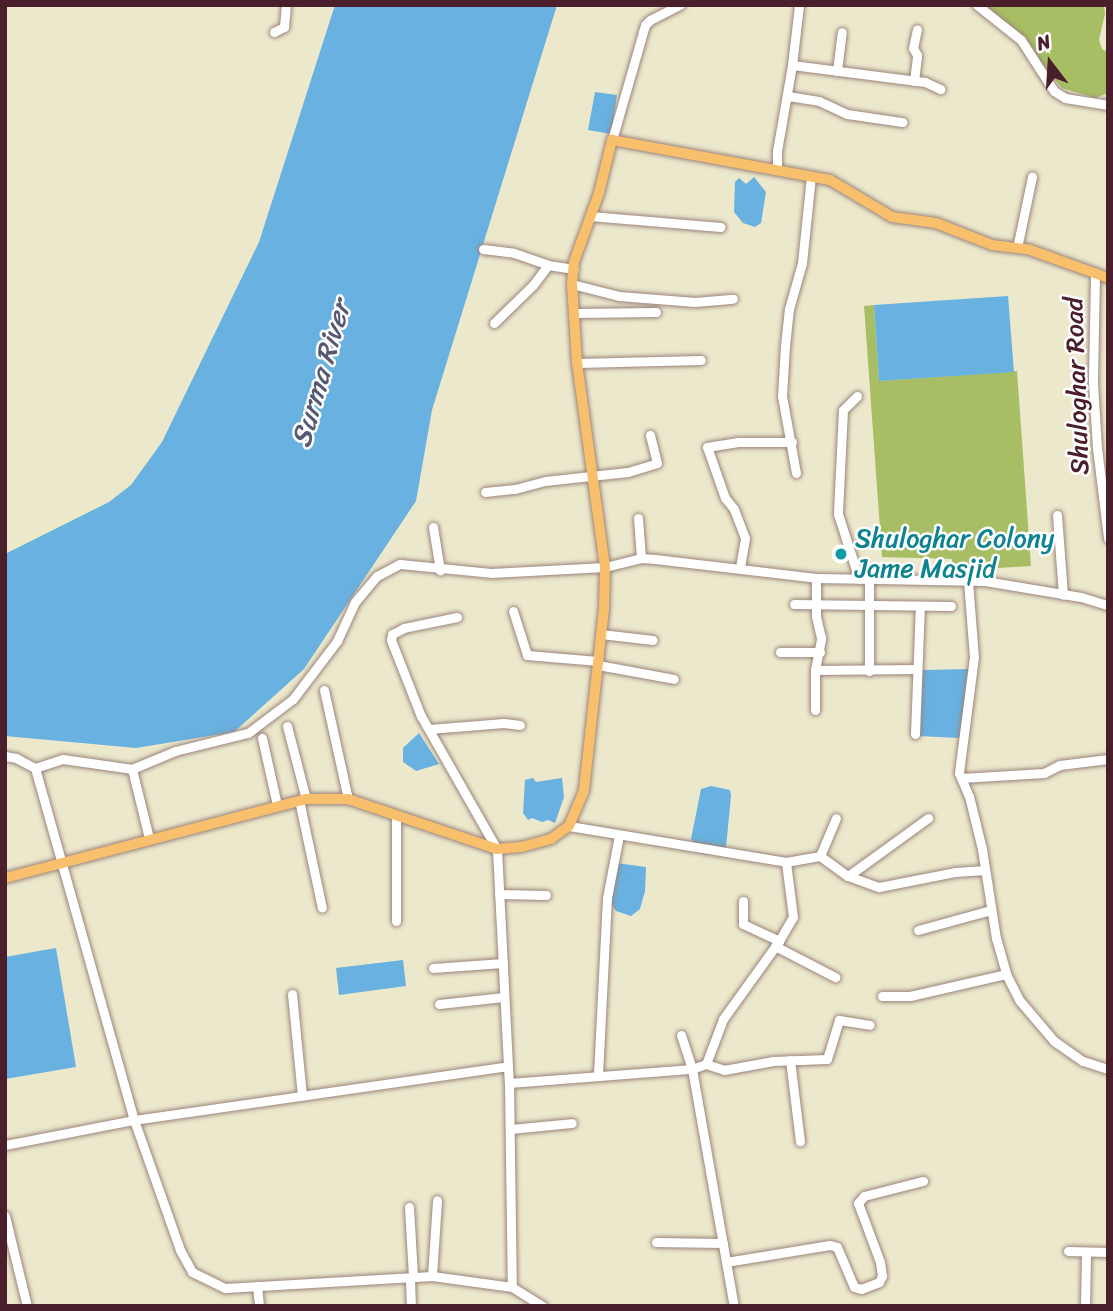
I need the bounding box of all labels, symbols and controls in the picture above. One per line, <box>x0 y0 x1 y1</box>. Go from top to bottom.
text: N <box>1033 25 1055 60</box>
north arrow <box>1015 28 1085 98</box>
water label: Surma River <box>284 297 358 451</box>
street label: Shuloghar Road <box>1058 297 1096 475</box>
place label: Shuloghar Colony Jame Masjid <box>855 523 1054 584</box>
marker: Shuloghar Colony Jame Masjid <box>833 546 849 562</box>

